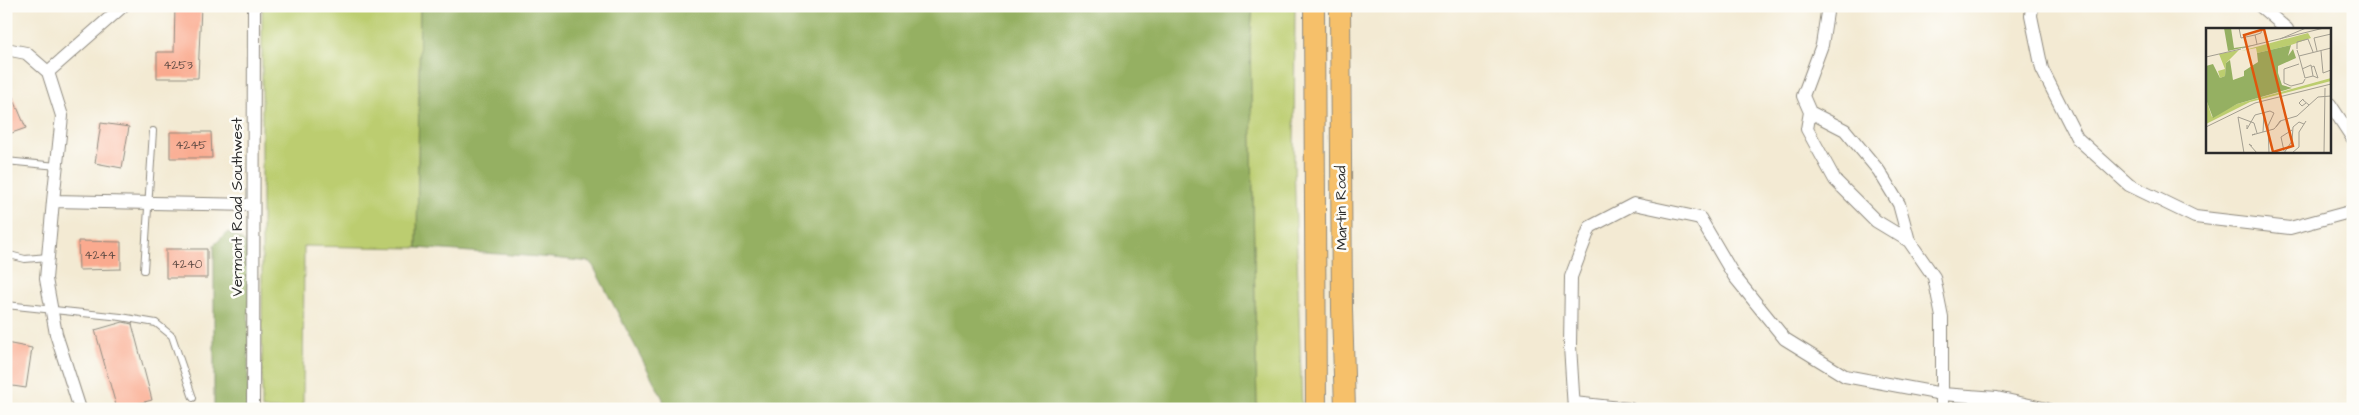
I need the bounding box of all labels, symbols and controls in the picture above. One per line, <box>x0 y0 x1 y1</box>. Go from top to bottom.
inset map <box>2206 28 2332 152</box>
house number: 4253 <box>163 57 193 74</box>
street label: Vermont Road Southwest <box>227 118 248 296</box>
house number: 4245 <box>175 137 207 154</box>
street label: Martin Road <box>1330 165 1353 250</box>
house number: 4244 <box>84 247 116 264</box>
house number: 4240 <box>172 256 203 273</box>

